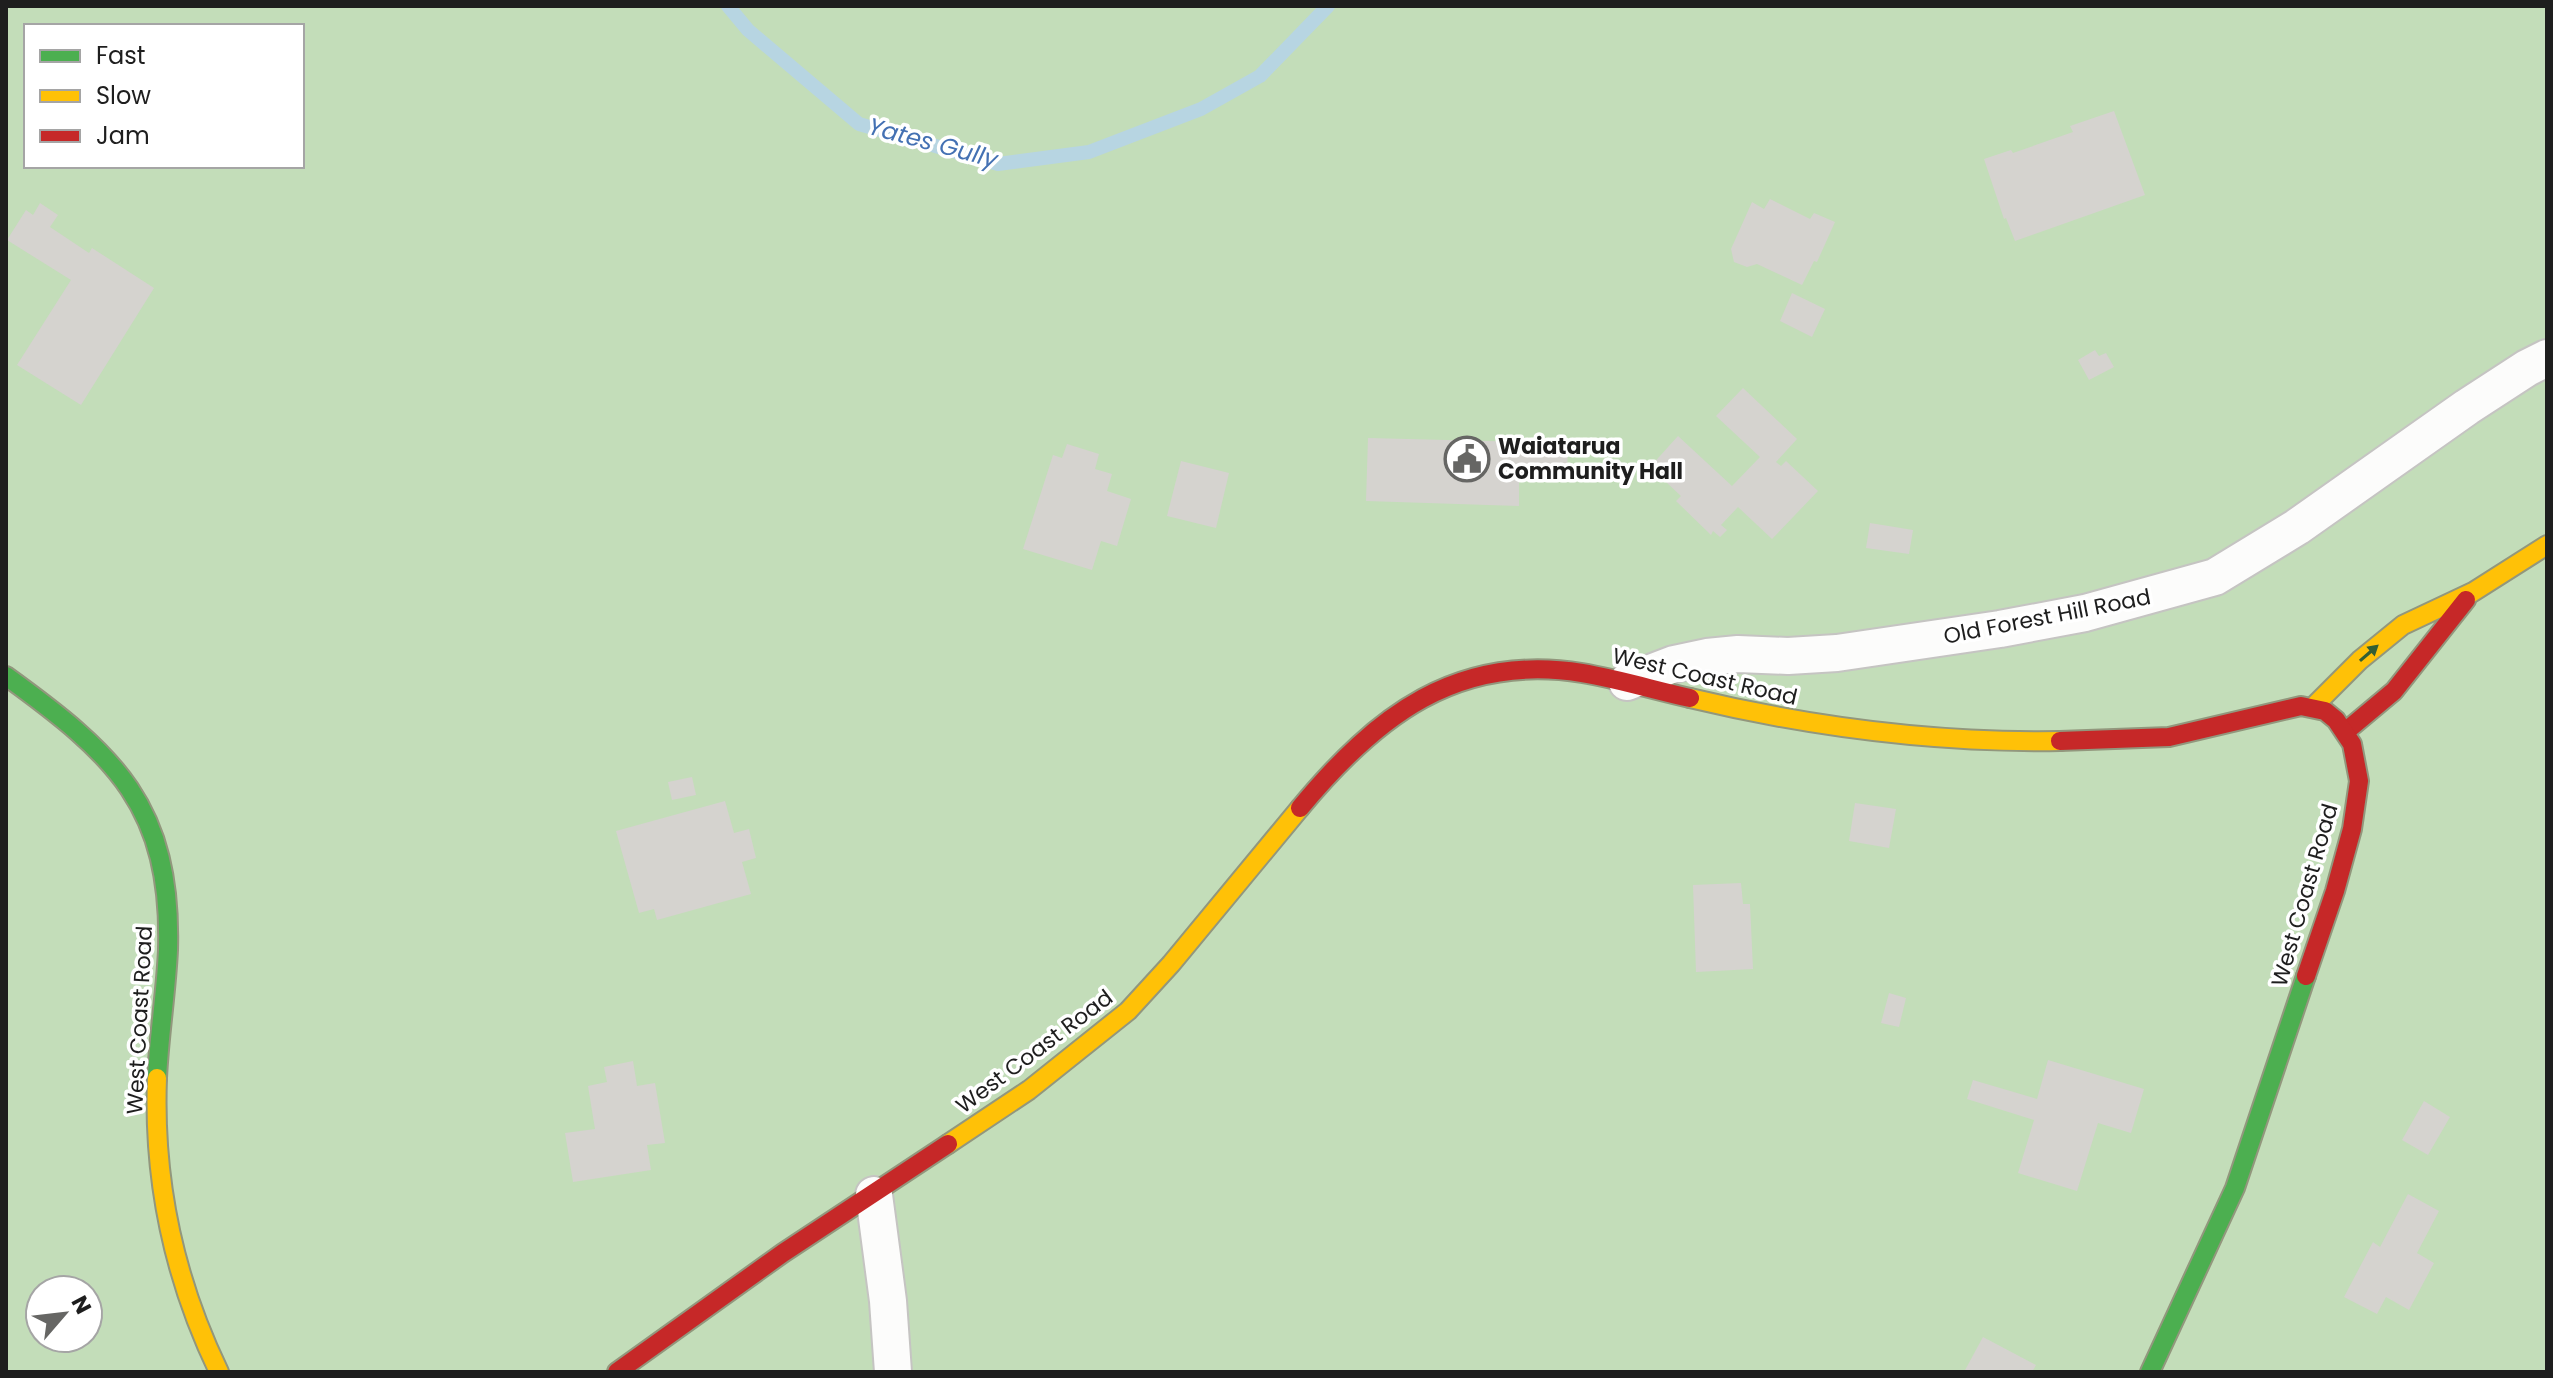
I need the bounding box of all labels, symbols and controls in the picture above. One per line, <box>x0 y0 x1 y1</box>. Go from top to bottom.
legend <box>24 24 304 168</box>
text: Fast <box>96 39 146 72</box>
text: Slow <box>96 79 151 112</box>
water label: Yates Gully <box>865 109 1003 176</box>
text: Jam <box>96 119 150 152</box>
place label: Waiatarua Community Hall <box>1498 431 1683 487</box>
public building icon: Waiatarua Community Hall <box>1443 435 1491 483</box>
street label: Old Forest Hill Road <box>1941 581 2153 652</box>
street label: West Coast Road <box>1609 640 1800 713</box>
one-way arrow <box>2358 645 2378 662</box>
street label: West Coast Road <box>2264 800 2345 990</box>
street label: West Coast Road <box>119 925 160 1115</box>
street label: West Coast Road <box>950 982 1119 1121</box>
north arrow <box>24 1274 104 1354</box>
text: N <box>64 1290 99 1319</box>

